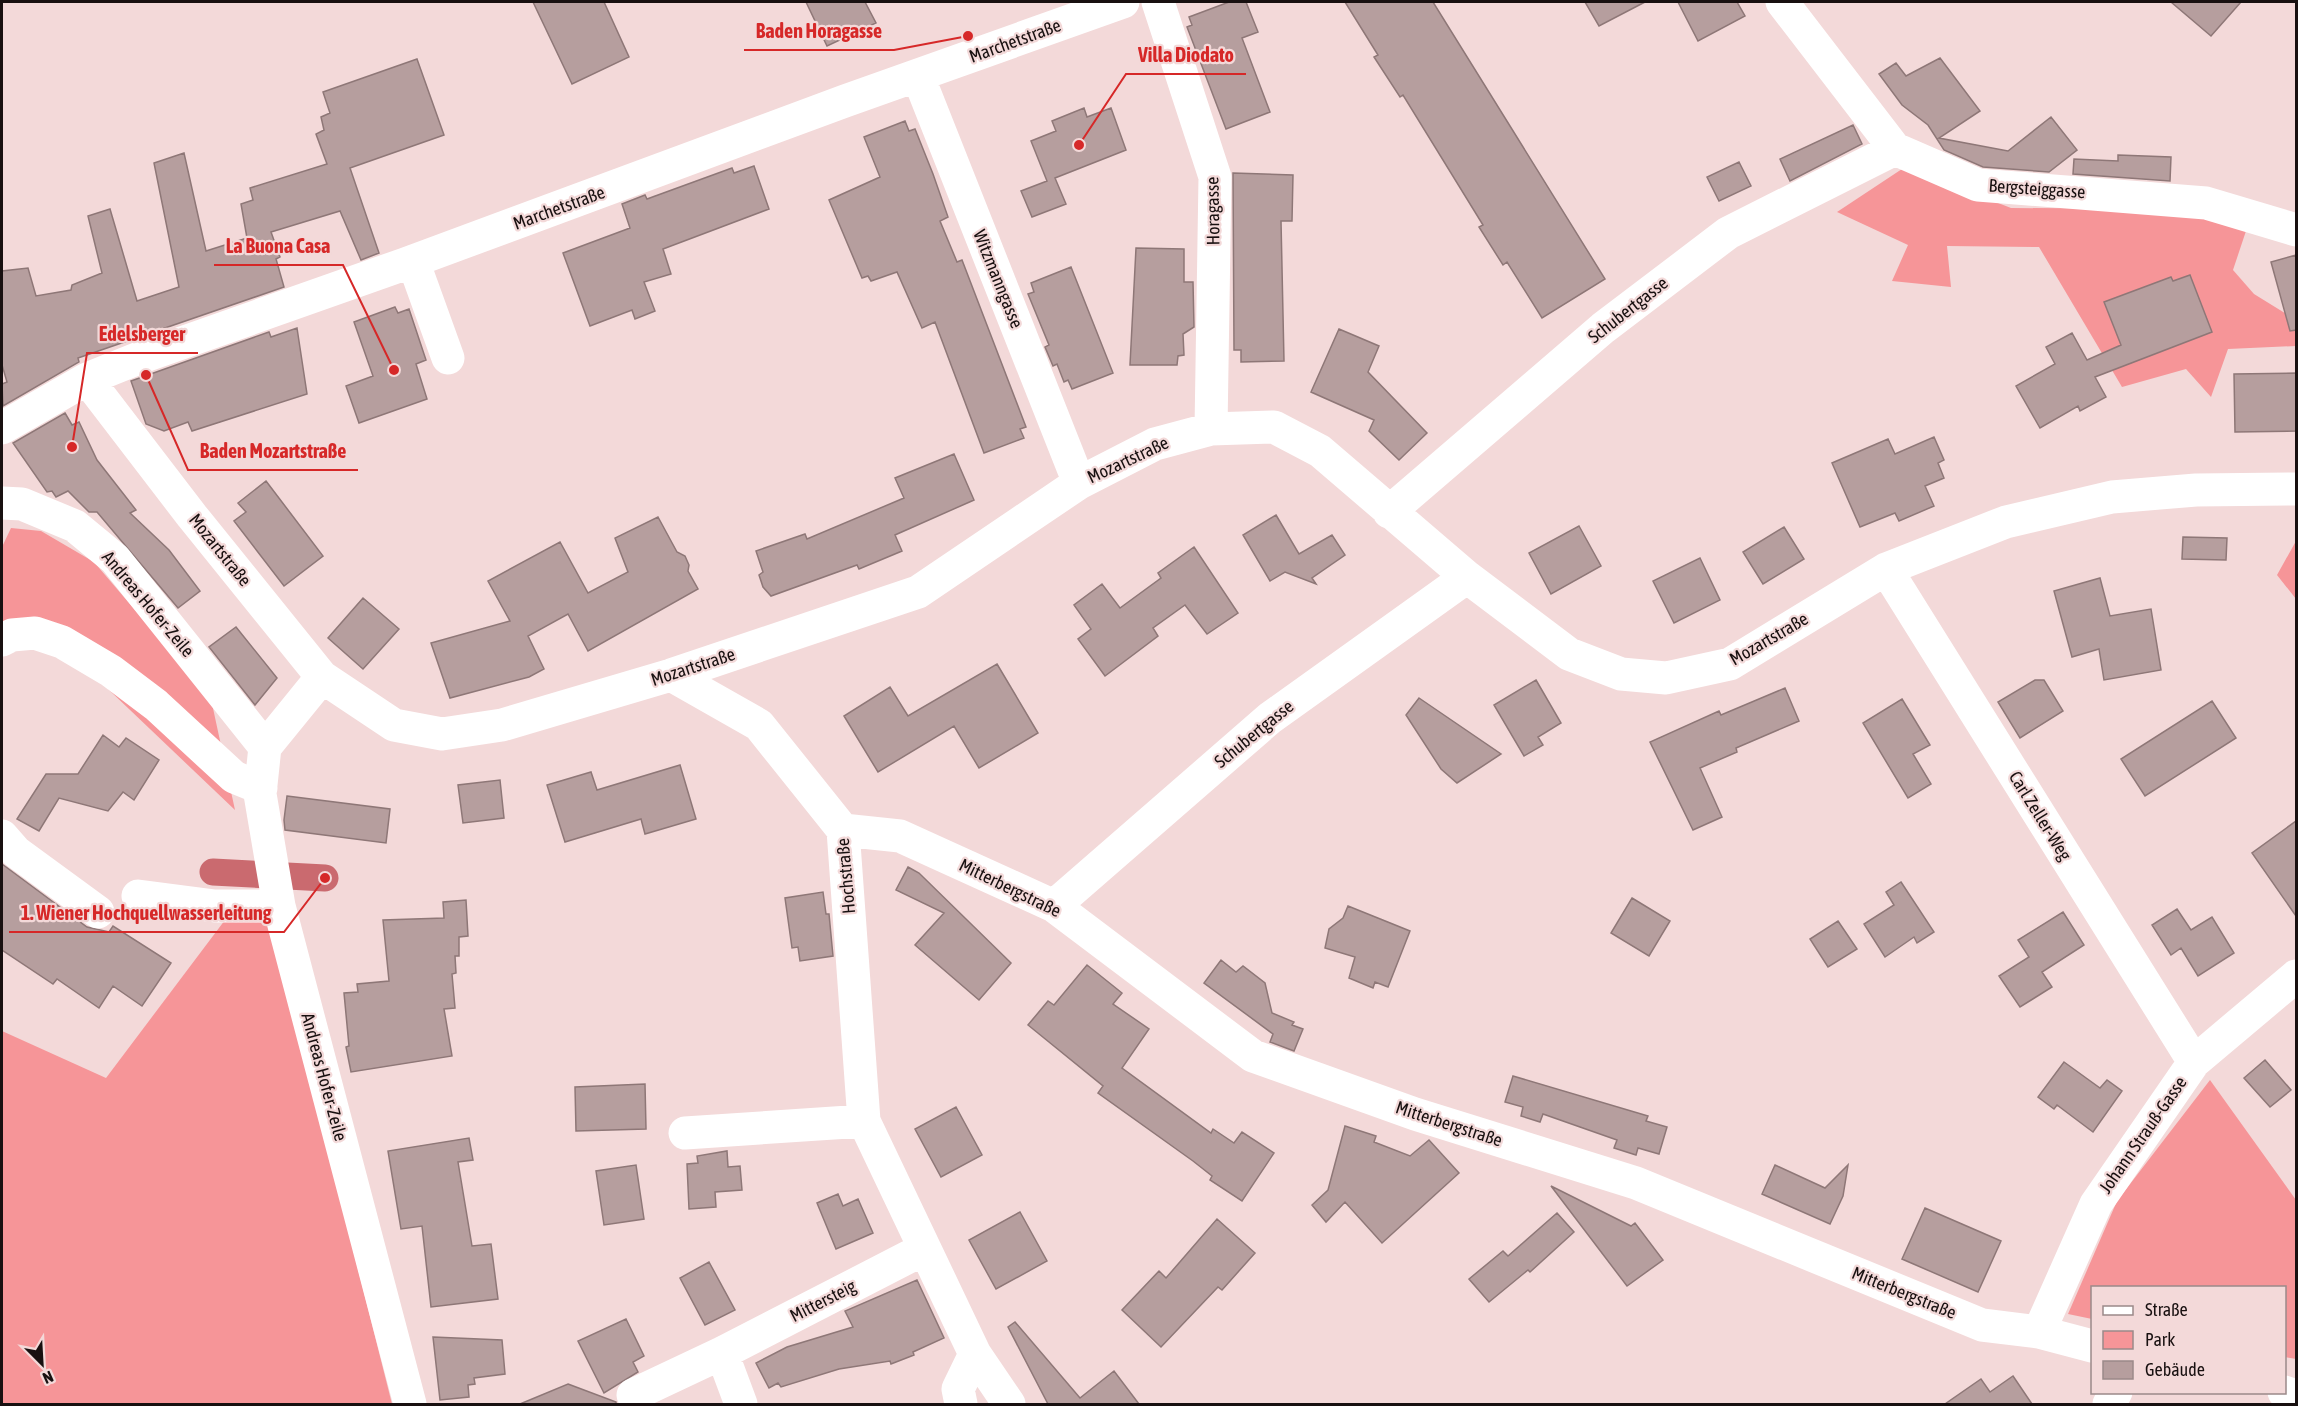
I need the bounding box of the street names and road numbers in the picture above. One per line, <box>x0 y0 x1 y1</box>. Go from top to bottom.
street label: Marchetstraße <box>966 14 1064 67</box>
street label: Bergsteiggasse <box>1988 175 2086 202</box>
street label: Horagasse <box>1201 176 1224 246</box>
street label: Marchetstraße <box>510 181 608 234</box>
street label: Witzmanngasse <box>969 227 1028 331</box>
street label: Schubertgasse <box>1584 272 1672 347</box>
street label: Mozartstraße <box>1084 432 1172 487</box>
street label: Mozartstraße <box>185 509 256 590</box>
street label: Andreas Hofer-Zeile <box>98 546 199 661</box>
street label: Mozartstraße <box>1726 608 1812 669</box>
street label: Mozartstraße <box>648 643 737 690</box>
street label: Schubertgasse <box>1210 695 1297 772</box>
street label: Carl Zeller-Weg <box>2005 767 2076 864</box>
street label: Hochstraße <box>832 837 859 915</box>
street label: Mitterbergstraße <box>956 854 1065 921</box>
street label: Andreas Hofer-Zeile <box>297 1010 352 1143</box>
street label: Johann Strauß-Gasse <box>2094 1072 2191 1197</box>
street label: Mitterbergstraße <box>1393 1096 1505 1151</box>
street label: Mitterbergstraße <box>1849 1262 1959 1323</box>
street label: Mittersteig <box>786 1275 860 1326</box>

